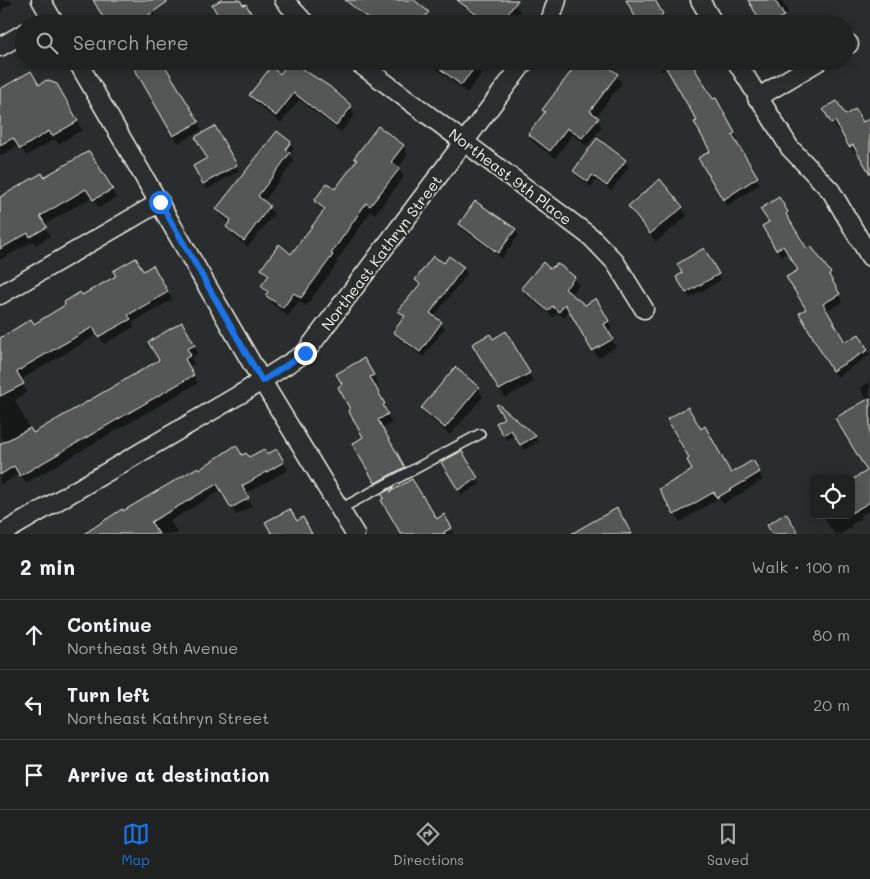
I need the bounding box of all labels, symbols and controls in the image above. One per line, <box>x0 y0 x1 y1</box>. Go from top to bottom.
search box <box>15 15 855 70</box>
icon: search <box>33 29 61 57</box>
text: Search here <box>73 30 189 55</box>
street label: Northeast 9th Place <box>445 123 576 229</box>
street label: Northeast Kathryn Street <box>316 171 446 334</box>
route start <box>149 191 172 214</box>
route end <box>294 342 317 365</box>
map controls <box>810 474 855 519</box>
button: locate <box>810 474 855 519</box>
text: 2 min <box>20 553 75 580</box>
text: Walk · 100 m <box>751 556 850 577</box>
text: Continue <box>67 612 152 637</box>
icon: ahead <box>20 621 48 649</box>
text: 80 m <box>813 624 850 645</box>
text: Northeast 9th Avenue <box>67 637 238 658</box>
text: Turn left <box>67 682 150 707</box>
icon: left <box>20 691 48 719</box>
text: 20 m <box>813 694 850 715</box>
text: Northeast Kathryn Street <box>67 707 269 728</box>
icon: arrive <box>20 761 48 789</box>
text: Arrive at destination <box>67 762 270 787</box>
tab: Map <box>121 820 150 869</box>
tab: Directions <box>393 820 464 869</box>
tab: Saved <box>707 820 749 869</box>

